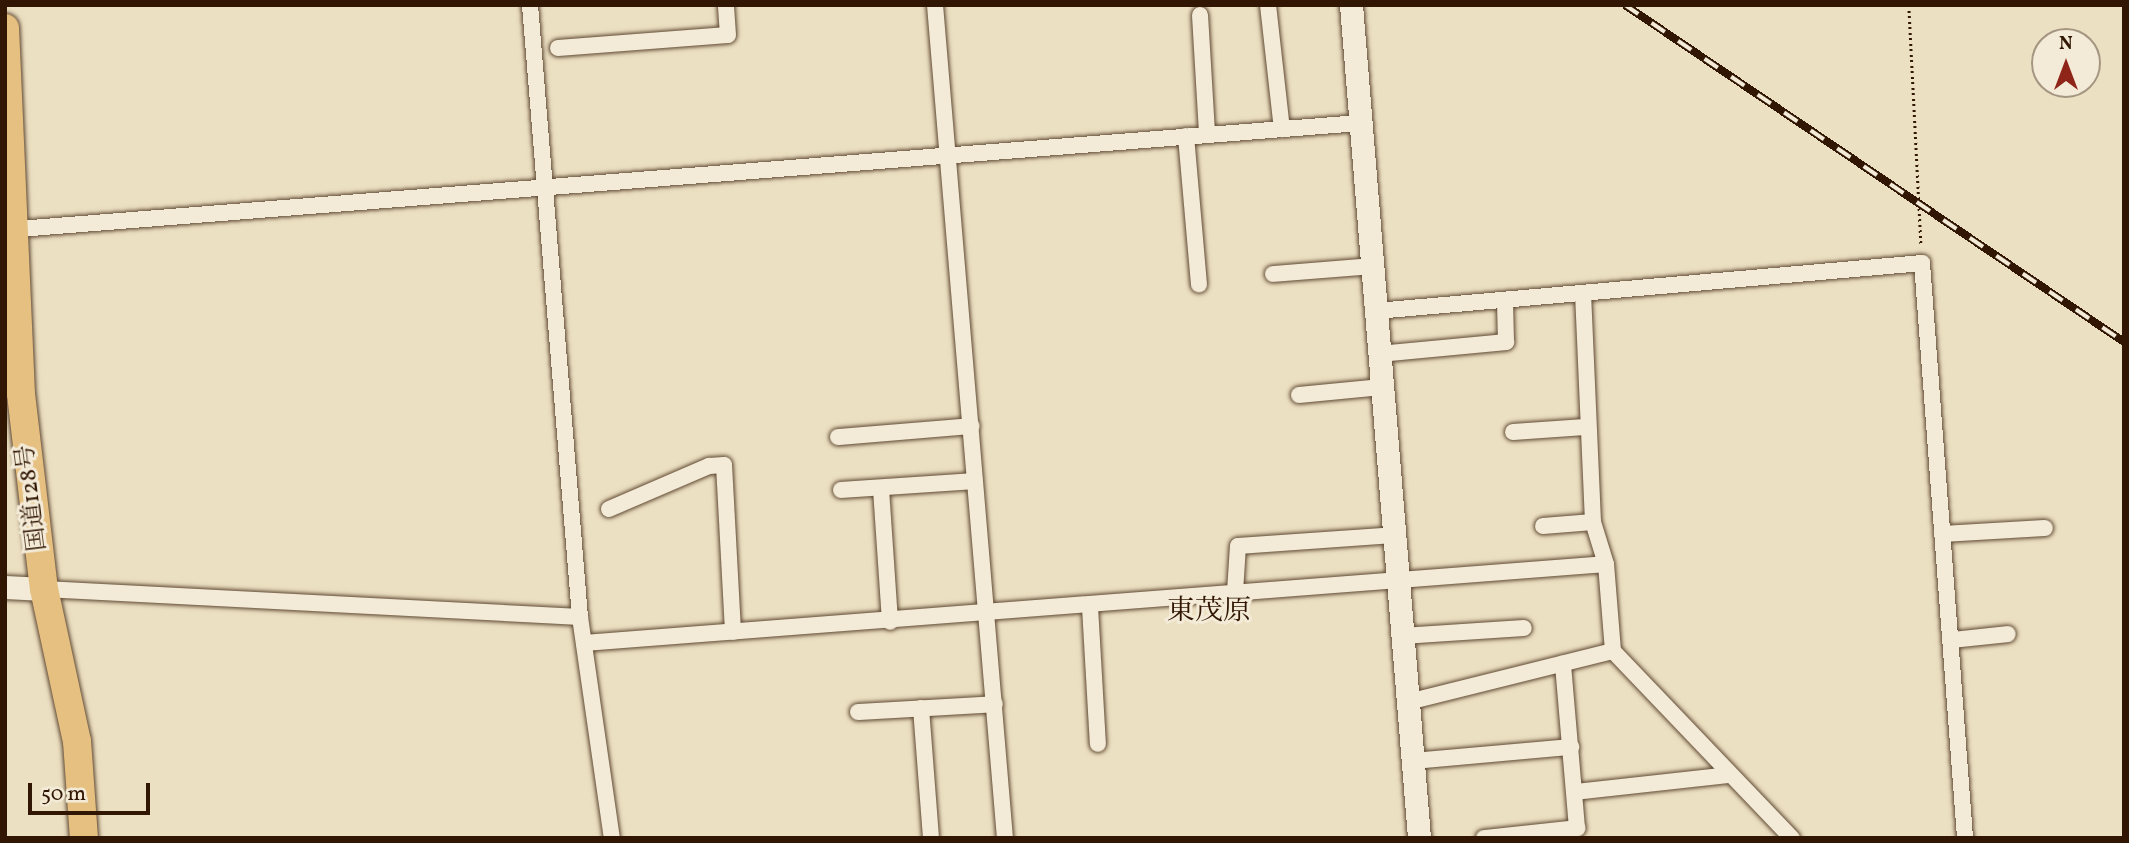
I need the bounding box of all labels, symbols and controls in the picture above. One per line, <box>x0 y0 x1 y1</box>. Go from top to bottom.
north arrow <box>2031 28 2101 98</box>
text: N <box>2059 31 2073 57</box>
street label: 国道128号 <box>12 443 54 553</box>
district label: 東茂原 <box>1167 595 1251 629</box>
scale bar <box>32 770 154 814</box>
text: 50 m <box>41 780 86 809</box>

